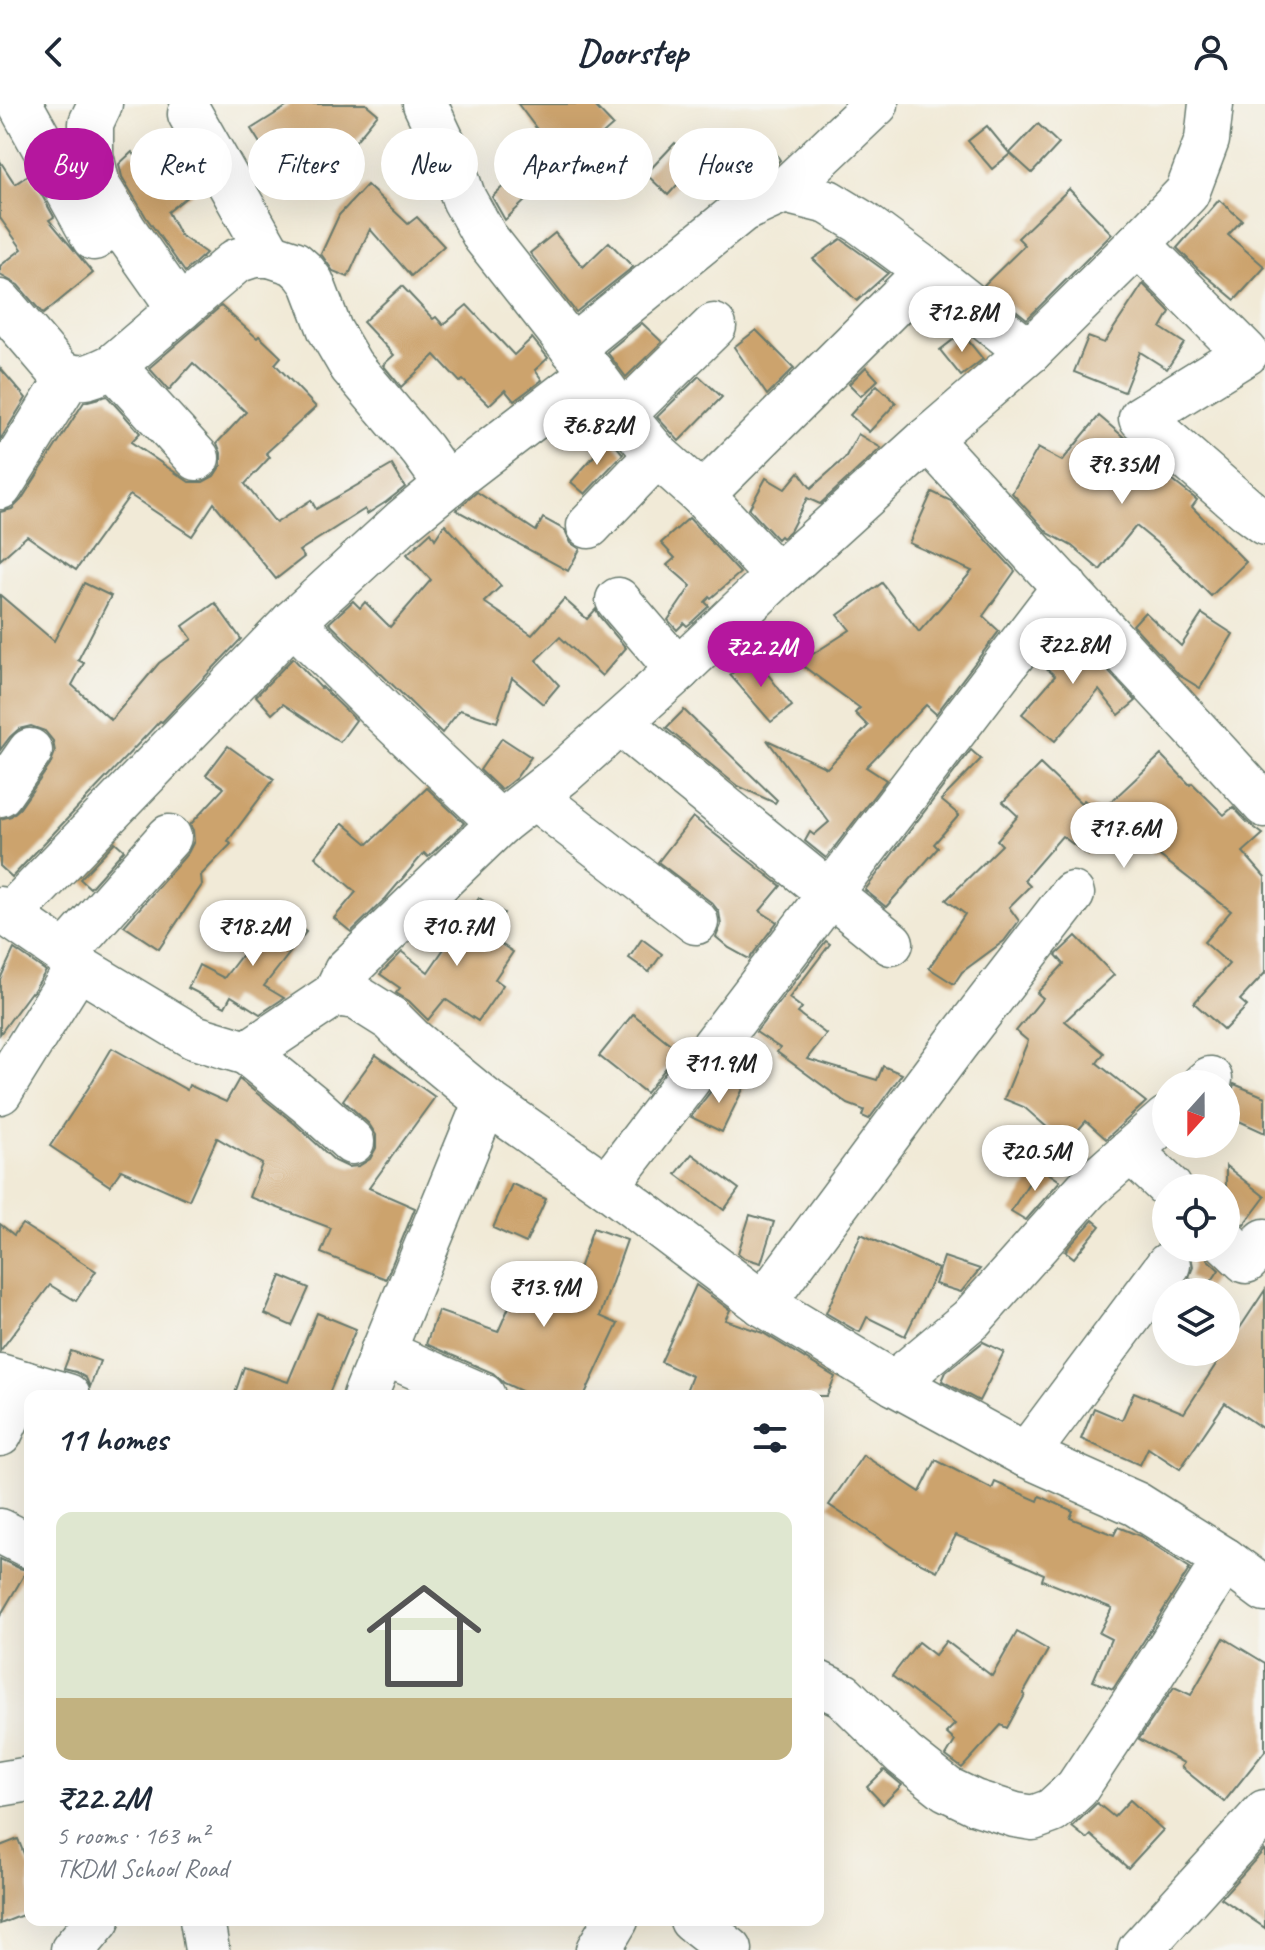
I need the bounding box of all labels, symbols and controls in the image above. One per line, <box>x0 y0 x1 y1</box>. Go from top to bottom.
text: Doorstep <box>577 29 688 75</box>
icon: back <box>32 30 76 74</box>
icon: person <box>1189 30 1233 74</box>
chip: Buy <box>24 128 114 200</box>
chip: Rent <box>130 128 232 200</box>
chip: Filters <box>248 128 365 200</box>
chip: New <box>381 128 478 200</box>
chip: Apartment <box>494 128 653 200</box>
chip: House <box>669 128 779 200</box>
pin: ₹12.8M <box>897 286 1027 354</box>
text: ₹12.8M <box>927 295 997 328</box>
pin: ₹6.82M <box>532 399 662 467</box>
text: ₹6.82M <box>561 408 633 441</box>
pin: ₹9.35M <box>1057 438 1187 506</box>
text: ₹9.35M <box>1087 447 1157 480</box>
pin: ₹22.8M <box>1008 618 1138 686</box>
pin: ₹22.2M <box>696 621 826 689</box>
text: ₹22.8M <box>1038 627 1108 660</box>
text: ₹22.2M <box>726 630 796 663</box>
pin: ₹17.6M <box>1059 802 1189 870</box>
text: ₹17.6M <box>1088 811 1160 844</box>
pin: ₹18.2M <box>188 900 318 968</box>
pin: ₹10.7M <box>392 900 522 968</box>
text: ₹18.2M <box>218 909 288 942</box>
text: ₹10.7M <box>422 909 492 942</box>
pin: ₹11.9M <box>654 1037 784 1105</box>
text: ₹11.9M <box>684 1046 754 1079</box>
north arrow <box>1152 1070 1240 1158</box>
map controls <box>1152 1070 1240 1366</box>
pin: ₹20.5M <box>970 1125 1100 1193</box>
text: ₹20.5M <box>1000 1134 1070 1167</box>
button: locate <box>1152 1174 1240 1262</box>
pin: ₹13.9M <box>479 1261 609 1329</box>
text: ₹13.9M <box>509 1270 579 1303</box>
button: layers <box>1152 1278 1240 1366</box>
icon: filters <box>748 1416 792 1460</box>
text: 11 homes <box>56 1417 167 1460</box>
icon: home <box>352 1564 496 1708</box>
text: ₹22.2M <box>56 1776 149 1819</box>
text: 5 rooms · 163 m² <box>56 1819 208 1852</box>
text: TKDM School Road <box>56 1852 228 1885</box>

